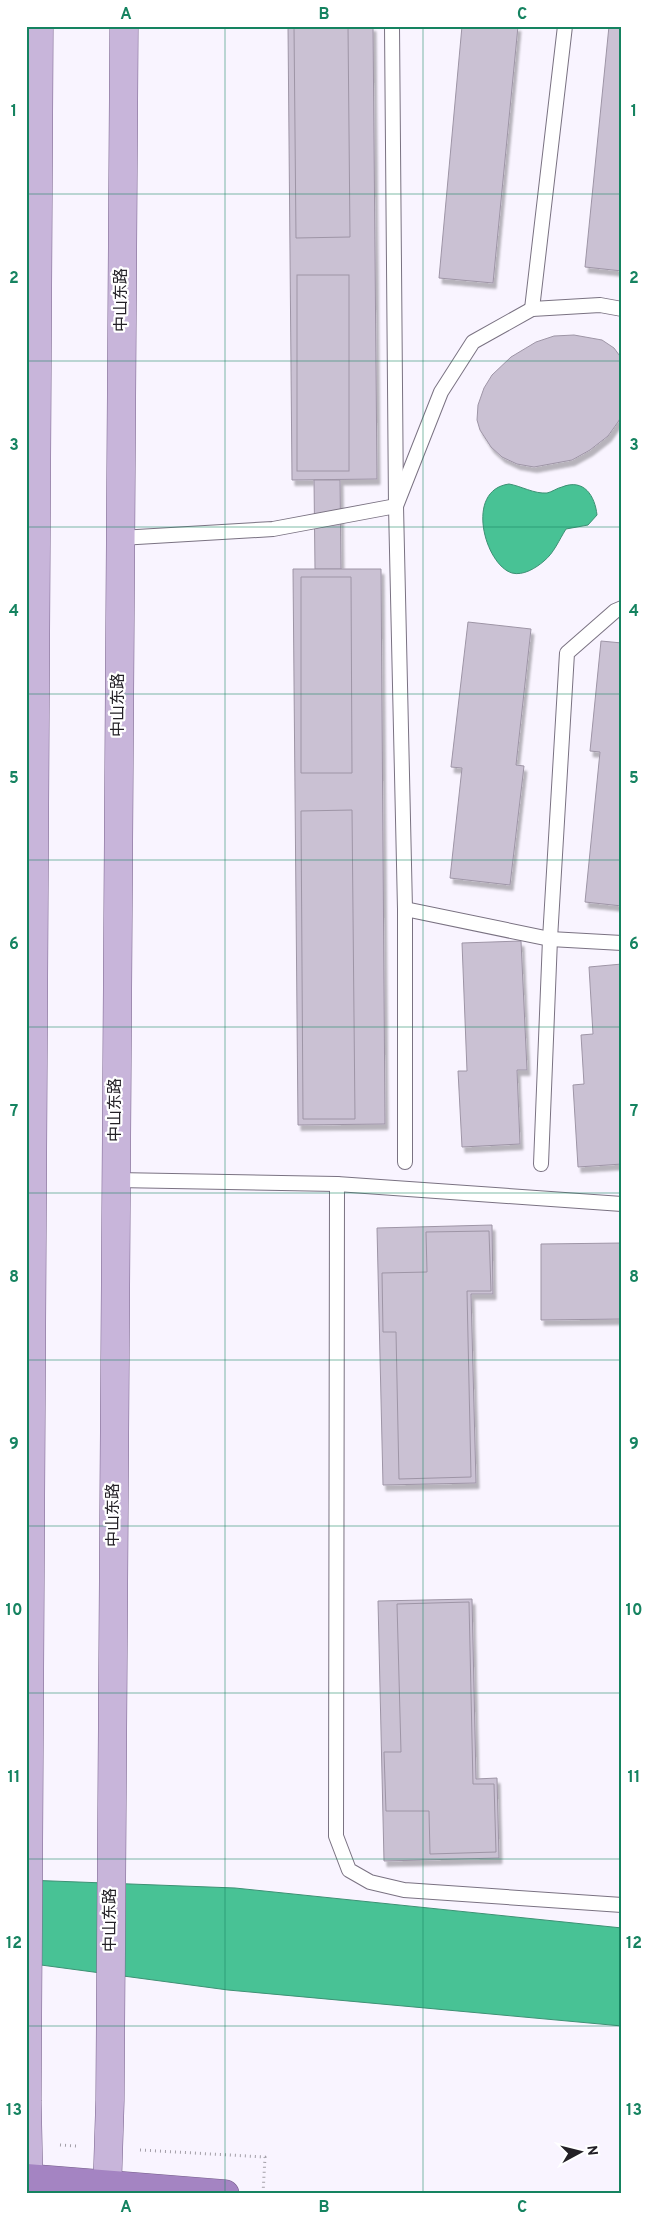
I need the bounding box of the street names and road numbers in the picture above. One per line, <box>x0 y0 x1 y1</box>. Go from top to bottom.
street label: 中山东路 <box>112 268 132 332</box>
street label: 中山东路 <box>109 673 129 737</box>
street label: 中山东路 <box>106 1078 126 1142</box>
street label: 中山东路 <box>104 1483 124 1547</box>
street label: 中山东路 <box>101 1888 121 1952</box>

